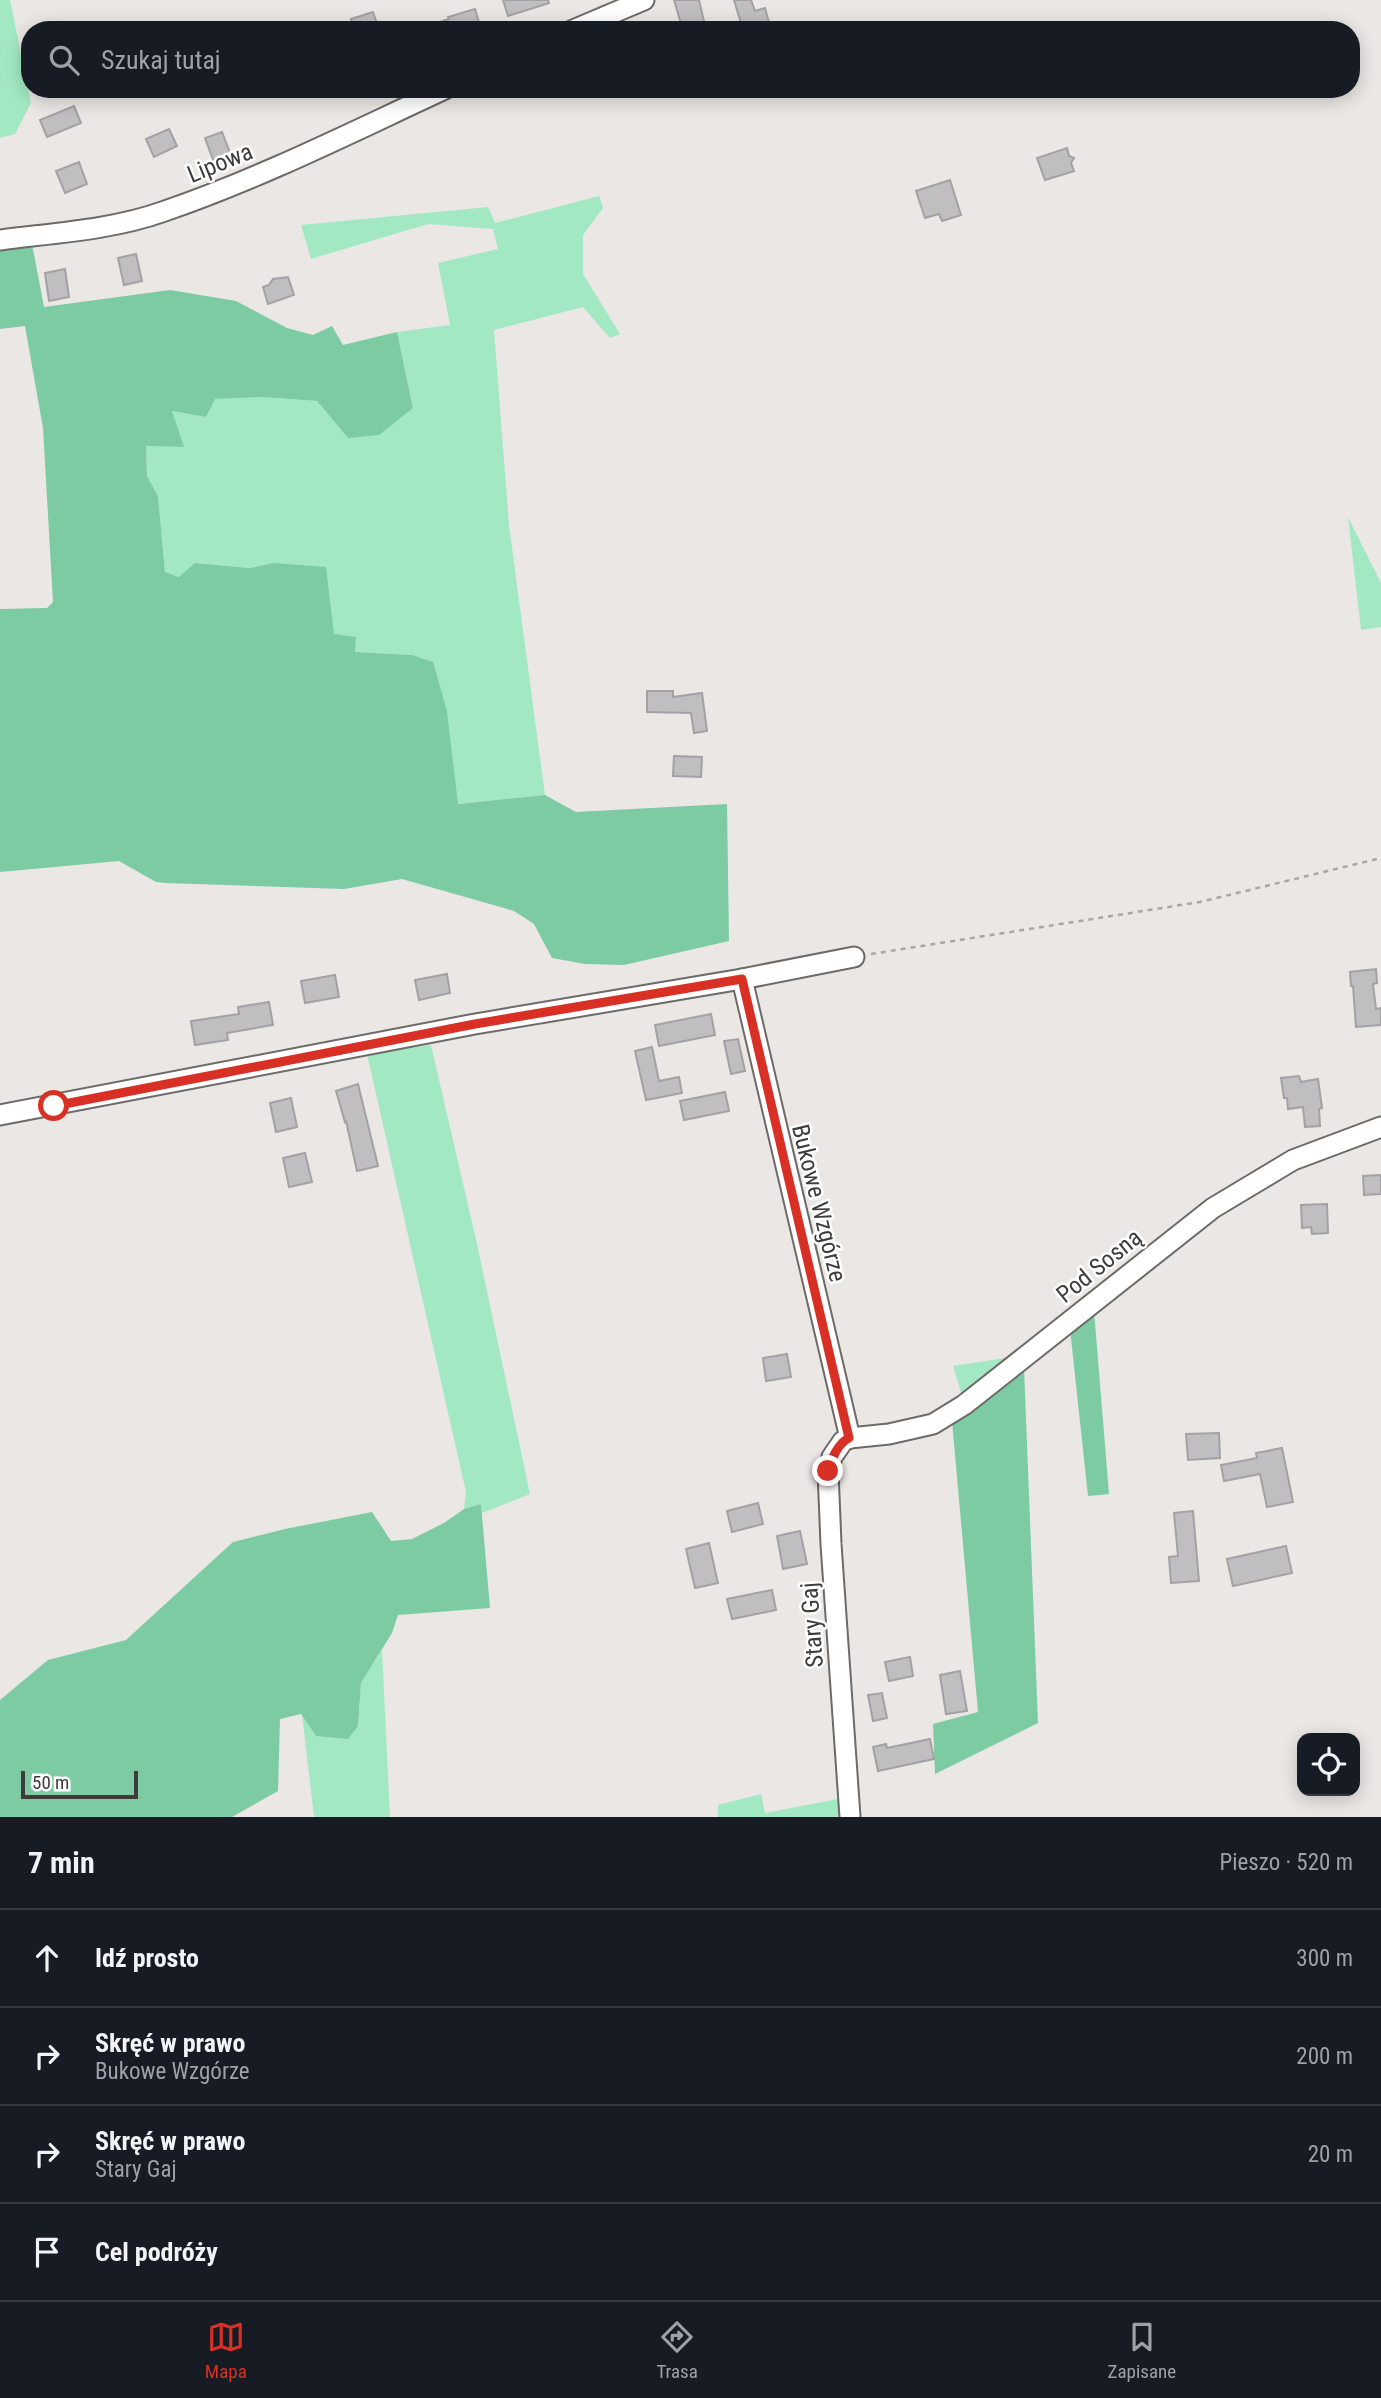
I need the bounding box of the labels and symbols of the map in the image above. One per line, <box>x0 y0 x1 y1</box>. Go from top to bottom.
street label: Lipowa <box>183 137 257 189</box>
route start <box>38 1090 69 1121</box>
street label: Bukowe Wzgórze <box>786 1121 852 1285</box>
street label: Pod Sosną <box>1051 1223 1147 1309</box>
route end <box>812 1455 843 1486</box>
street label: Stary Gaj <box>795 1582 829 1668</box>
scale bar <box>21 1768 138 1800</box>

